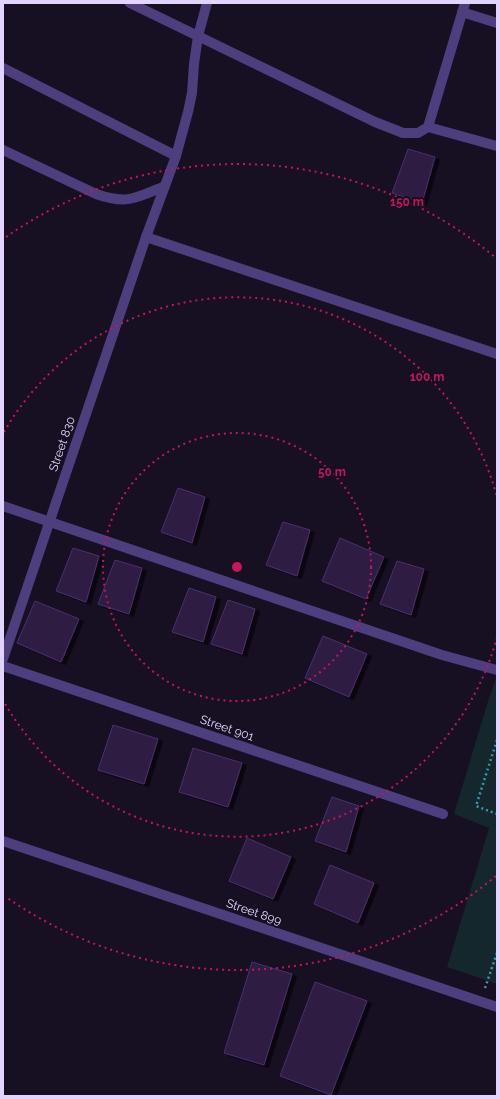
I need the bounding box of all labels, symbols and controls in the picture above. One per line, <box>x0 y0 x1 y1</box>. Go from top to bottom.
text: 150 m <box>390 195 424 209</box>
text: 100 m <box>410 370 444 384</box>
street label: Street 830 <box>46 415 78 473</box>
text: 50 m <box>318 465 346 479</box>
centre of rings <box>230 560 244 574</box>
street label: Street 901 <box>198 712 256 744</box>
street label: Street 899 <box>225 896 283 928</box>

